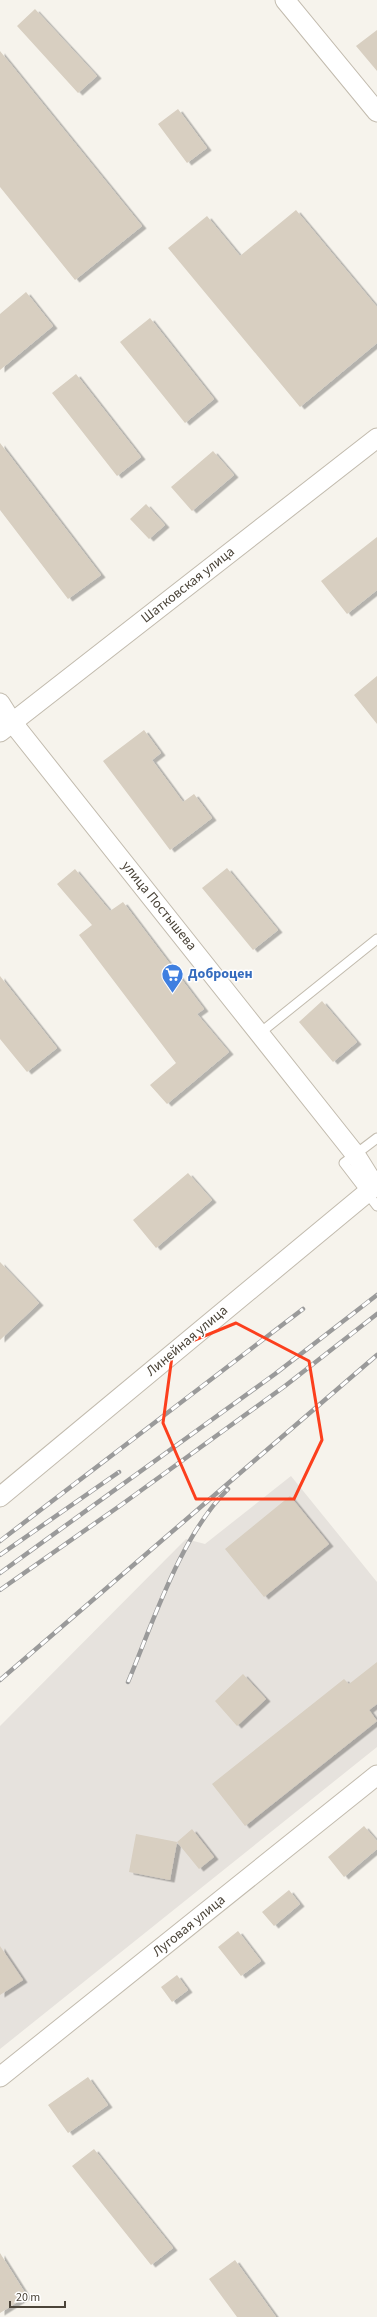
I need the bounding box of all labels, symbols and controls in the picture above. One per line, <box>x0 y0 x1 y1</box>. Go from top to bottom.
street label: Шатковская улица <box>137 542 239 628</box>
street label: улица Постышева <box>117 857 201 955</box>
supermarket icon: Доброцен <box>159 961 185 994</box>
place label: Доброцен <box>188 964 253 984</box>
street label: Линейная улица <box>142 1301 232 1381</box>
street label: Луговая улица <box>148 1890 230 1962</box>
scale bar <box>10 2283 65 2309</box>
text: 20 m <box>16 2289 40 2306</box>

